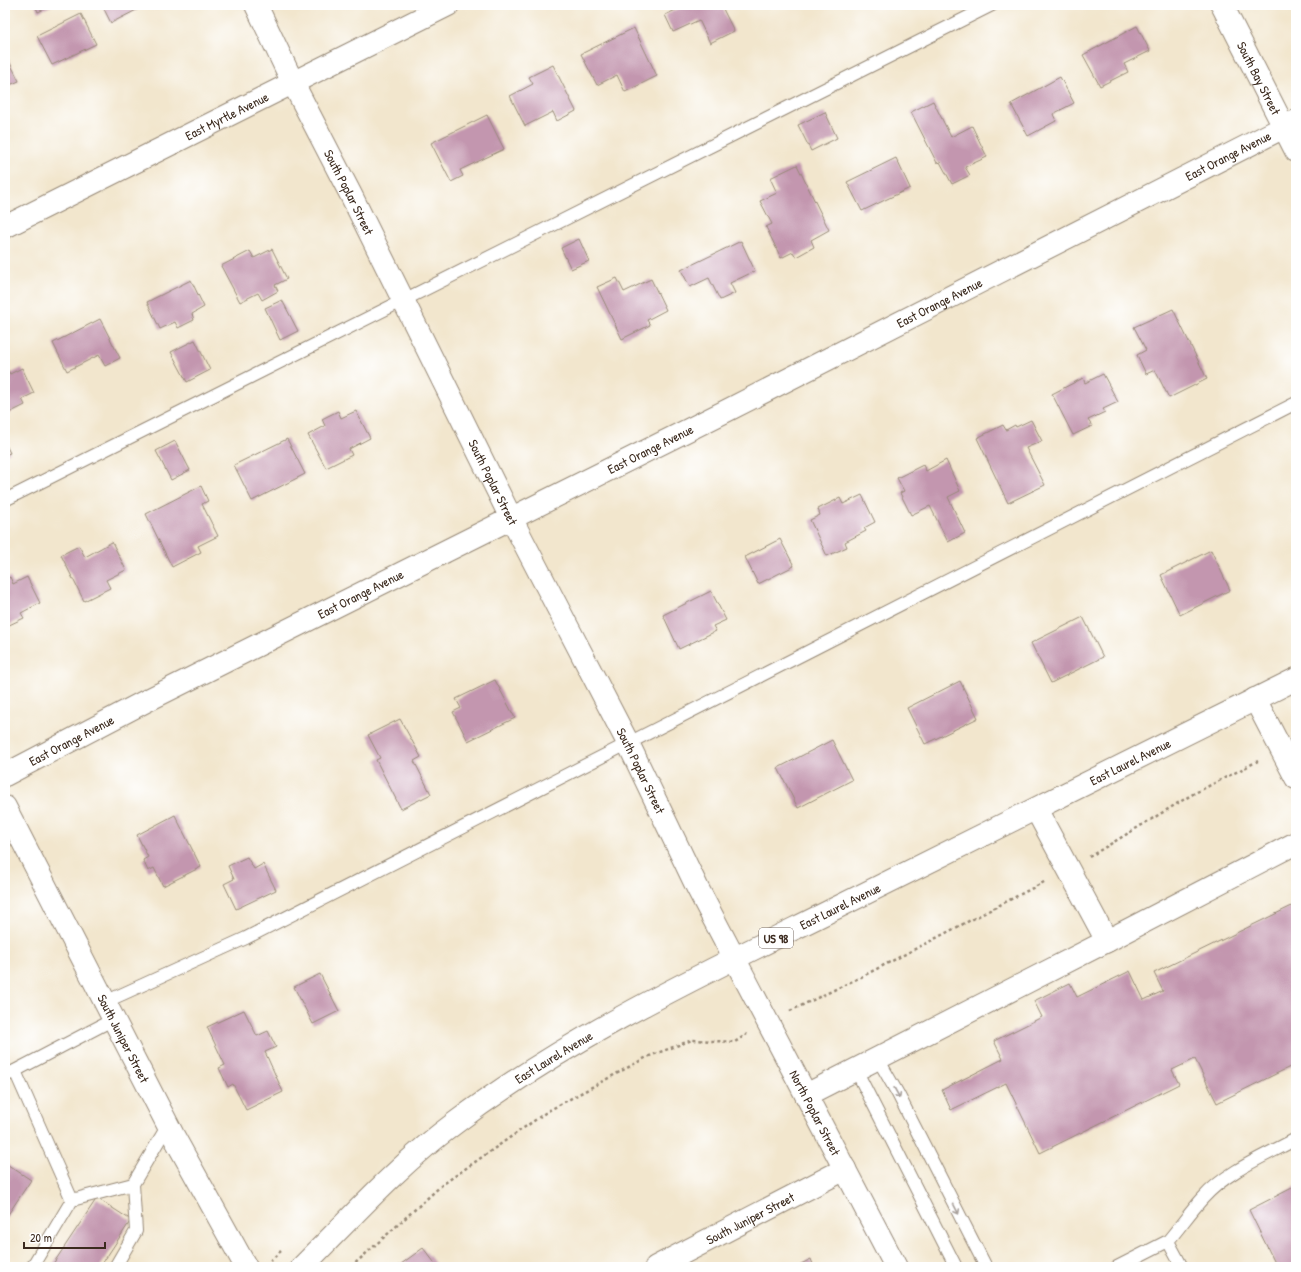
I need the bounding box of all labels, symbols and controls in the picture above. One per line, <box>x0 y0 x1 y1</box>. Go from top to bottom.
street label: South Bay Street <box>1233 38 1285 118</box>
street label: East Myrtle Avenue <box>182 88 271 144</box>
street label: East Orange Avenue <box>1182 126 1274 185</box>
street label: South Poplar Street <box>320 146 378 238</box>
street label: East Orange Avenue <box>893 273 985 332</box>
street label: East Orange Avenue <box>604 420 696 478</box>
street label: South Poplar Street <box>464 436 522 529</box>
street label: East Orange Avenue <box>315 565 406 623</box>
street label: East Orange Avenue <box>26 710 117 770</box>
street label: South Poplar Street <box>613 724 670 817</box>
street label: East Laurel Avenue <box>1087 734 1174 789</box>
street label: East Laurel Avenue <box>797 878 883 934</box>
road number: US 98 <box>759 928 793 948</box>
street label: South Juniper Street <box>93 991 154 1086</box>
street label: East Laurel Avenue <box>511 1026 596 1088</box>
street label: North Poplar Street <box>785 1067 845 1159</box>
one-way arrow <box>894 1087 902 1099</box>
street label: South Juniper Street <box>703 1188 798 1249</box>
one-way arrow <box>953 1203 960 1215</box>
scale bar <box>24 1224 105 1250</box>
text: 20 m <box>30 1229 52 1246</box>

